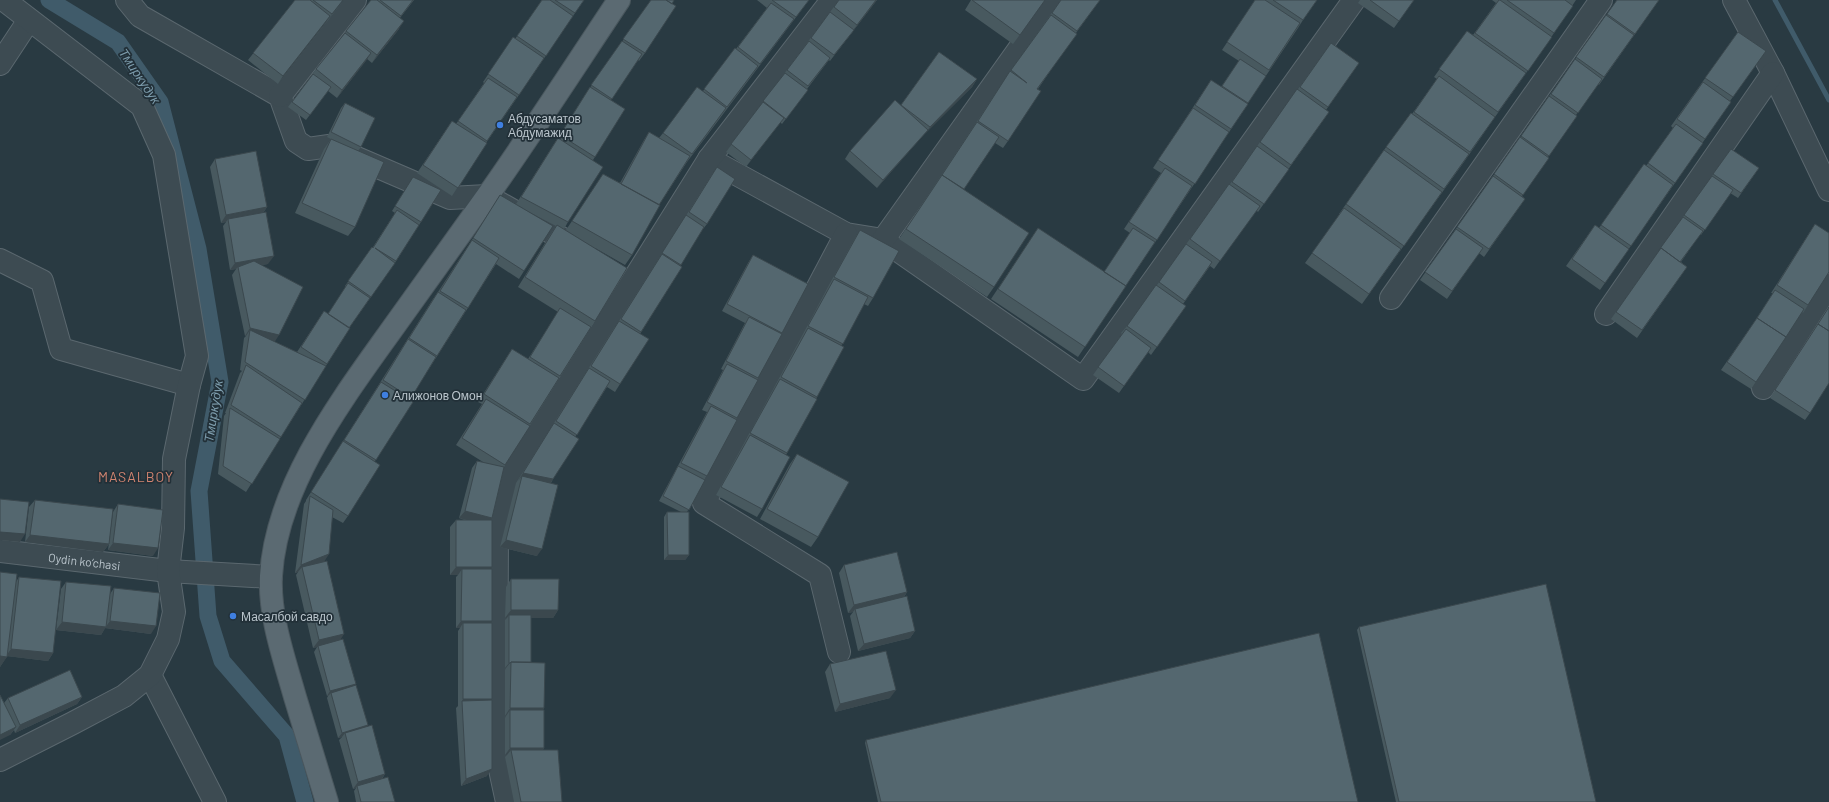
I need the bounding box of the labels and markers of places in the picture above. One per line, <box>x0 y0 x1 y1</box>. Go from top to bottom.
place label: Абдусаматов Абдумажид <box>508 111 581 140</box>
marker: Абдусаматов Абдумажид <box>495 120 505 130</box>
place label: Алижонов Омон <box>393 388 482 402</box>
marker: Алижонов Омон <box>380 390 390 400</box>
place label: Масалбой савдо <box>241 609 333 624</box>
marker: Масалбой савдо <box>228 611 238 621</box>

